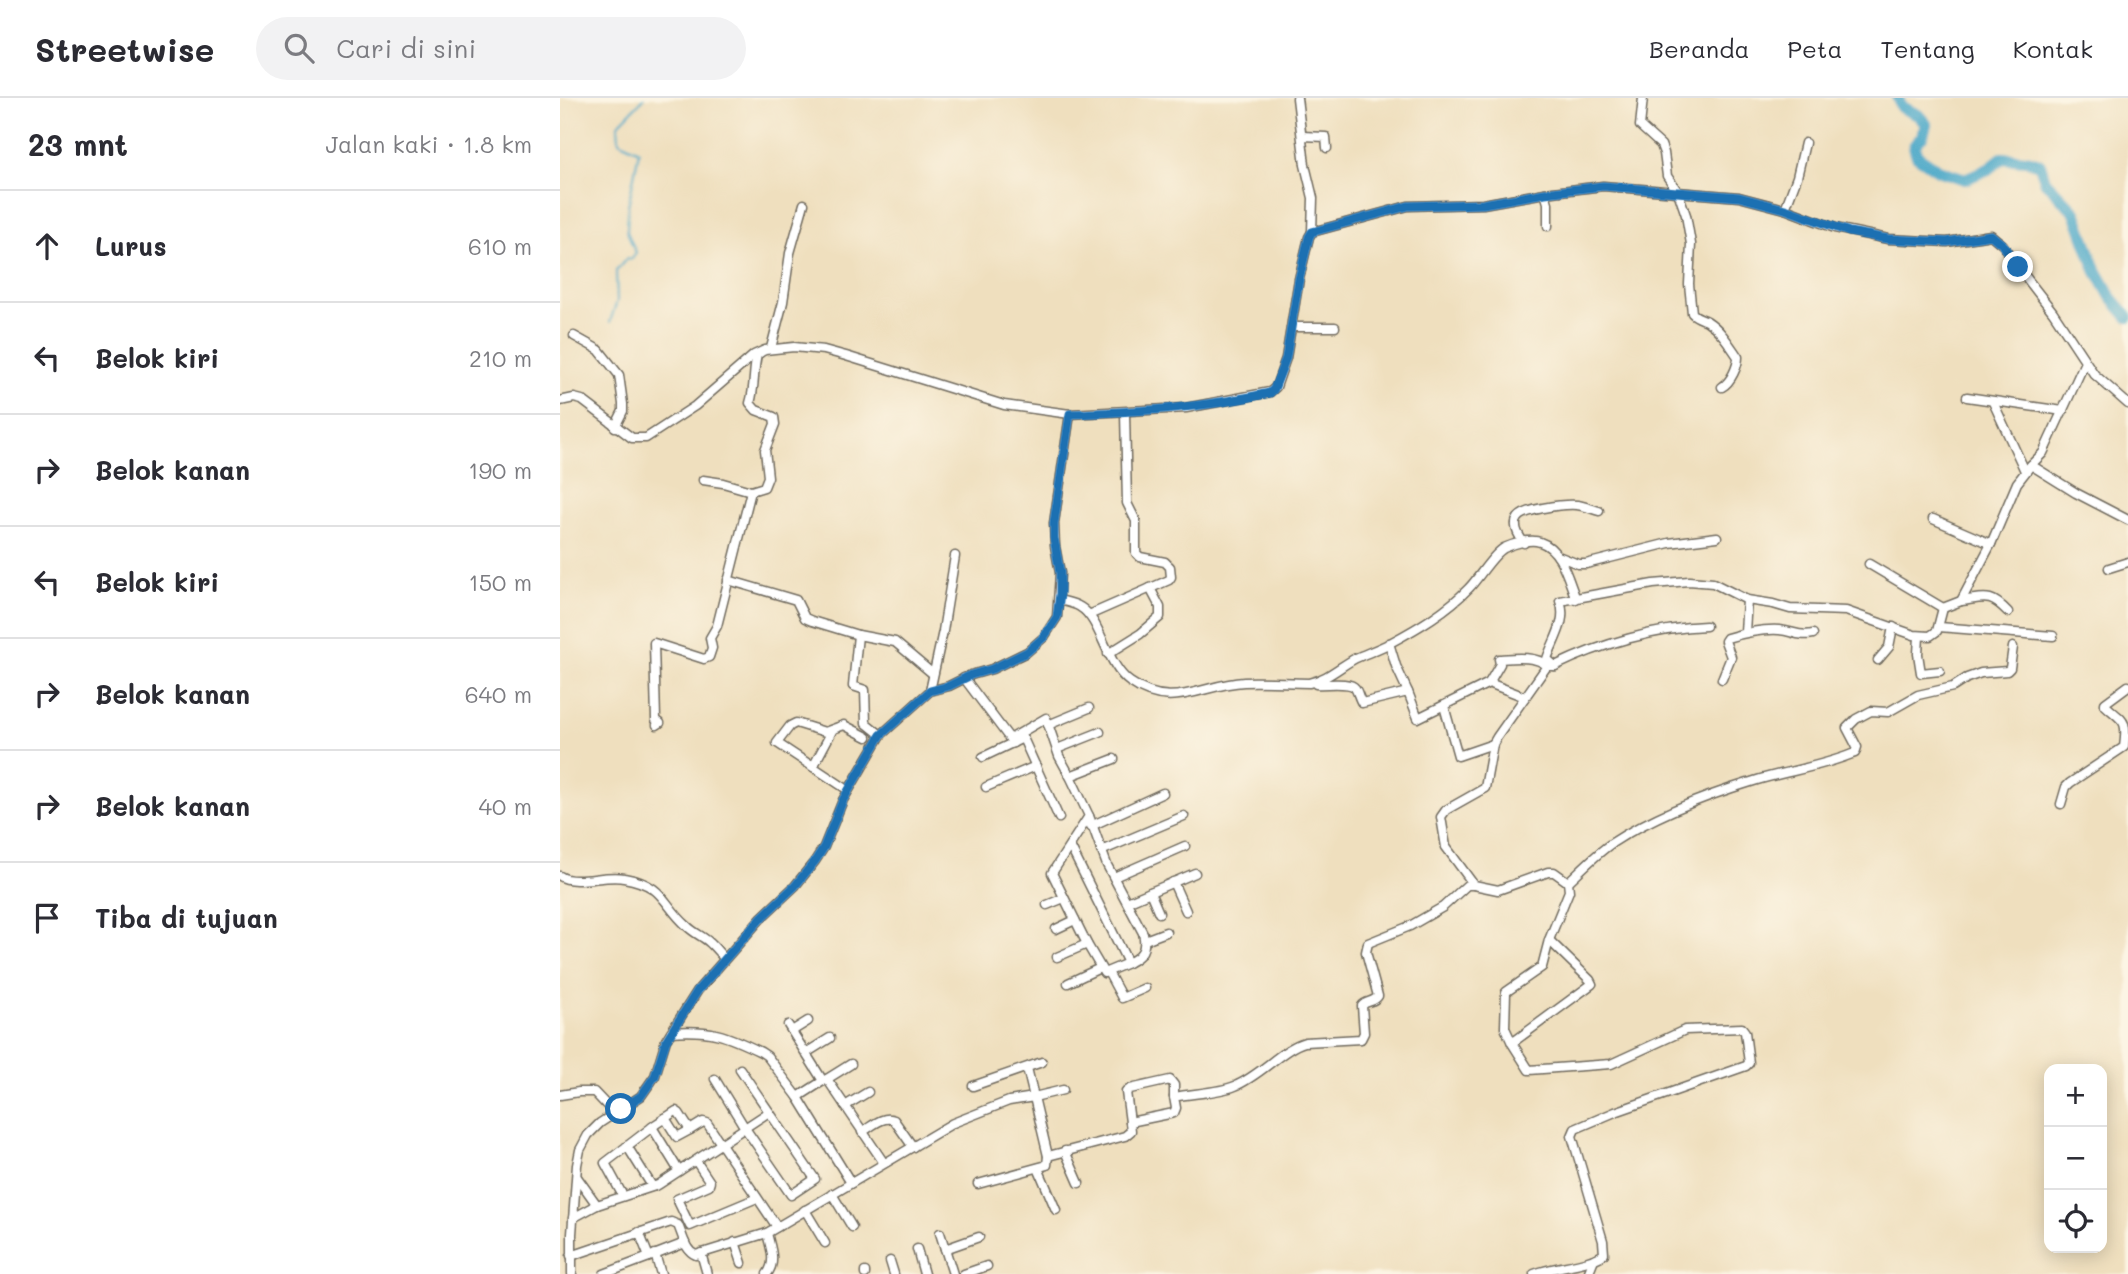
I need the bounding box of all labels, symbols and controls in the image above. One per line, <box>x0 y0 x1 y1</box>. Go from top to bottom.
search box <box>256 17 746 80</box>
text: Streetwise <box>35 27 214 70</box>
icon: search <box>280 29 318 67</box>
text: Cari di sini <box>336 31 476 65</box>
text: Beranda <box>1649 33 1749 64</box>
text: Peta <box>1787 33 1842 64</box>
text: Tentang <box>1880 33 1975 64</box>
text: Kontak <box>2013 33 2093 64</box>
text: 23 mnt <box>28 124 128 164</box>
text: Jalan kaki · 1.8 km <box>325 129 532 159</box>
icon: ahead <box>28 227 66 265</box>
text: Lurus <box>95 229 167 263</box>
text: 610 m <box>468 231 532 261</box>
route end <box>2002 251 2033 282</box>
icon: left <box>28 339 66 377</box>
text: Belok kiri <box>95 341 219 375</box>
text: 210 m <box>469 343 532 373</box>
icon: right <box>28 451 66 489</box>
text: Belok kanan <box>95 453 250 487</box>
text: 190 m <box>468 455 532 485</box>
icon: left <box>28 563 66 601</box>
text: Belok kiri <box>95 565 219 599</box>
text: 150 m <box>468 567 532 597</box>
icon: right <box>28 675 66 713</box>
text: Belok kanan <box>95 677 250 711</box>
text: 640 m <box>465 679 532 709</box>
icon: right <box>28 787 66 825</box>
text: Belok kanan <box>95 789 250 823</box>
text: 40 m <box>479 791 532 821</box>
icon: arrive <box>28 899 66 937</box>
text: Tiba di tujuan <box>95 901 278 935</box>
map controls <box>2044 1064 2107 1253</box>
button: + <box>2044 1064 2107 1127</box>
route start <box>605 1093 636 1124</box>
button: − <box>2044 1127 2107 1190</box>
button: locate <box>2044 1190 2107 1253</box>

